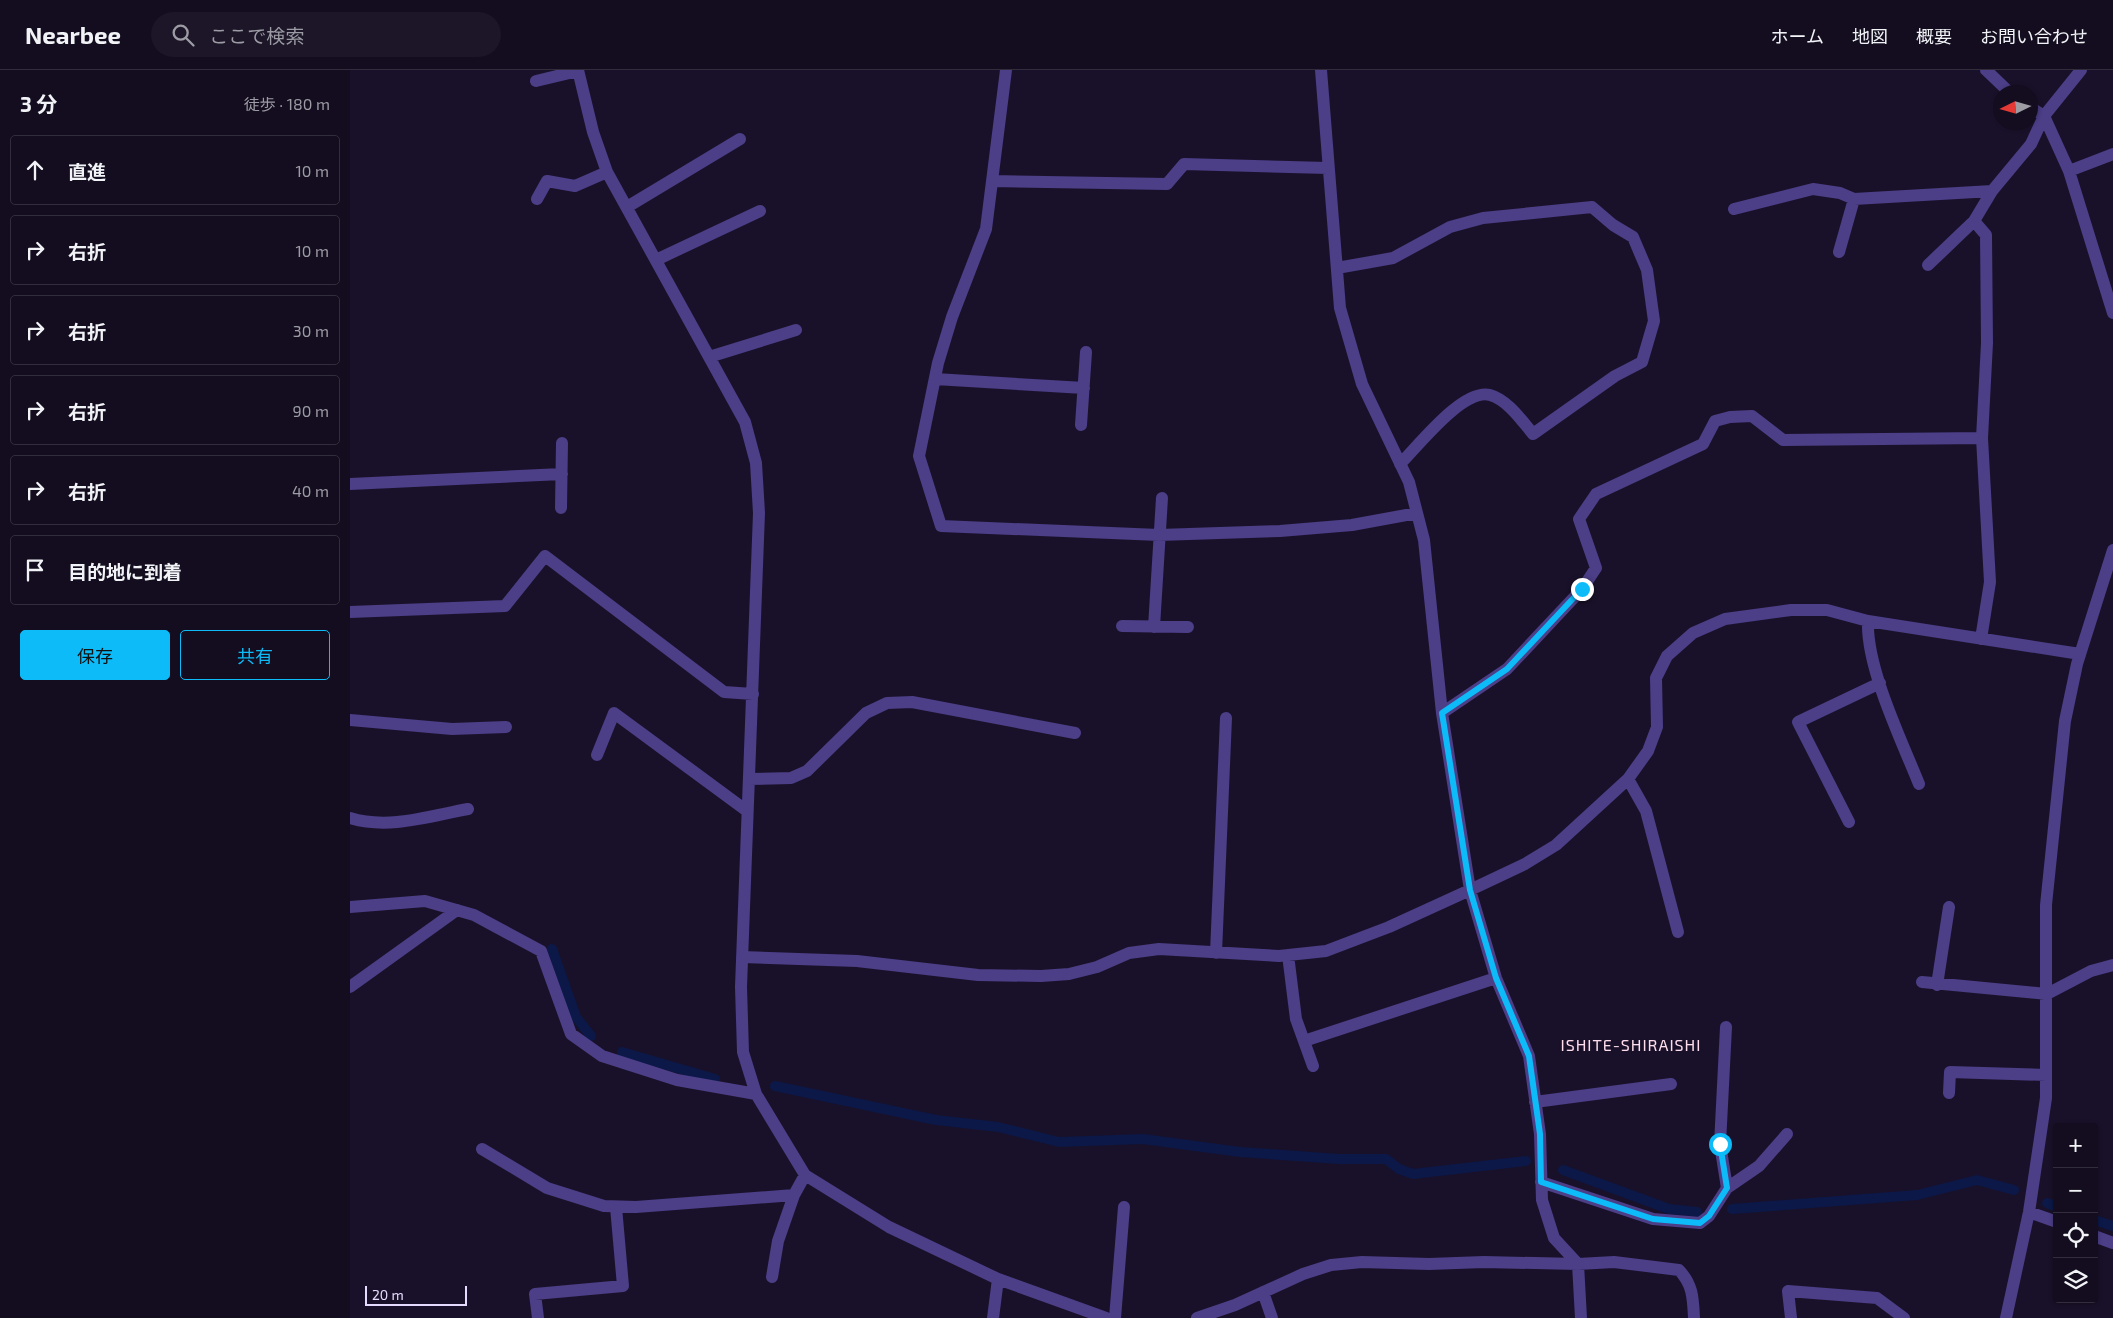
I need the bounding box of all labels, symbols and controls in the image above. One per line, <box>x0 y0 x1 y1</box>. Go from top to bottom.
search box <box>151 12 501 57</box>
text: Nearbee <box>25 20 121 49</box>
icon: search <box>169 21 197 49</box>
text: ここで検索 <box>209 24 304 47</box>
text: ホーム <box>1771 25 1824 47</box>
text: 地図 <box>1852 25 1888 47</box>
text: 概要 <box>1916 25 1952 47</box>
text: お問い合わせ <box>1980 25 2088 47</box>
north arrow <box>1993 85 2038 130</box>
text: 3 分 <box>20 91 57 116</box>
text: 徒歩 · 180 m <box>244 94 330 113</box>
icon: ahead <box>21 156 49 184</box>
text: 直進 <box>68 160 106 183</box>
text: 10 m <box>295 161 329 180</box>
icon: right <box>21 236 49 264</box>
text: 右折 <box>68 240 106 263</box>
text: 10 m <box>295 241 329 260</box>
icon: right <box>21 316 49 344</box>
text: 右折 <box>68 320 106 343</box>
text: 30 m <box>293 321 329 340</box>
icon: right <box>21 396 49 424</box>
text: 右折 <box>68 400 106 423</box>
text: 90 m <box>293 401 329 420</box>
icon: right <box>21 476 49 504</box>
text: 右折 <box>68 480 106 503</box>
text: 40 m <box>292 481 329 500</box>
icon: arrive <box>21 556 49 584</box>
text: 目的地に到着 <box>68 560 182 583</box>
route end <box>1571 578 1594 601</box>
button: 保存 <box>20 630 170 680</box>
button: 共有 <box>180 630 330 680</box>
district label: ISHITE-SHIRAISHI <box>1561 1035 1701 1054</box>
map controls <box>2053 1123 2098 1303</box>
button: + <box>2053 1123 2098 1168</box>
route start <box>1709 1133 1732 1156</box>
button: − <box>2053 1168 2098 1213</box>
button: locate <box>2053 1213 2098 1258</box>
button: layers <box>2053 1258 2098 1303</box>
scale bar <box>365 1283 468 1306</box>
text: 20 m <box>372 1286 404 1303</box>

